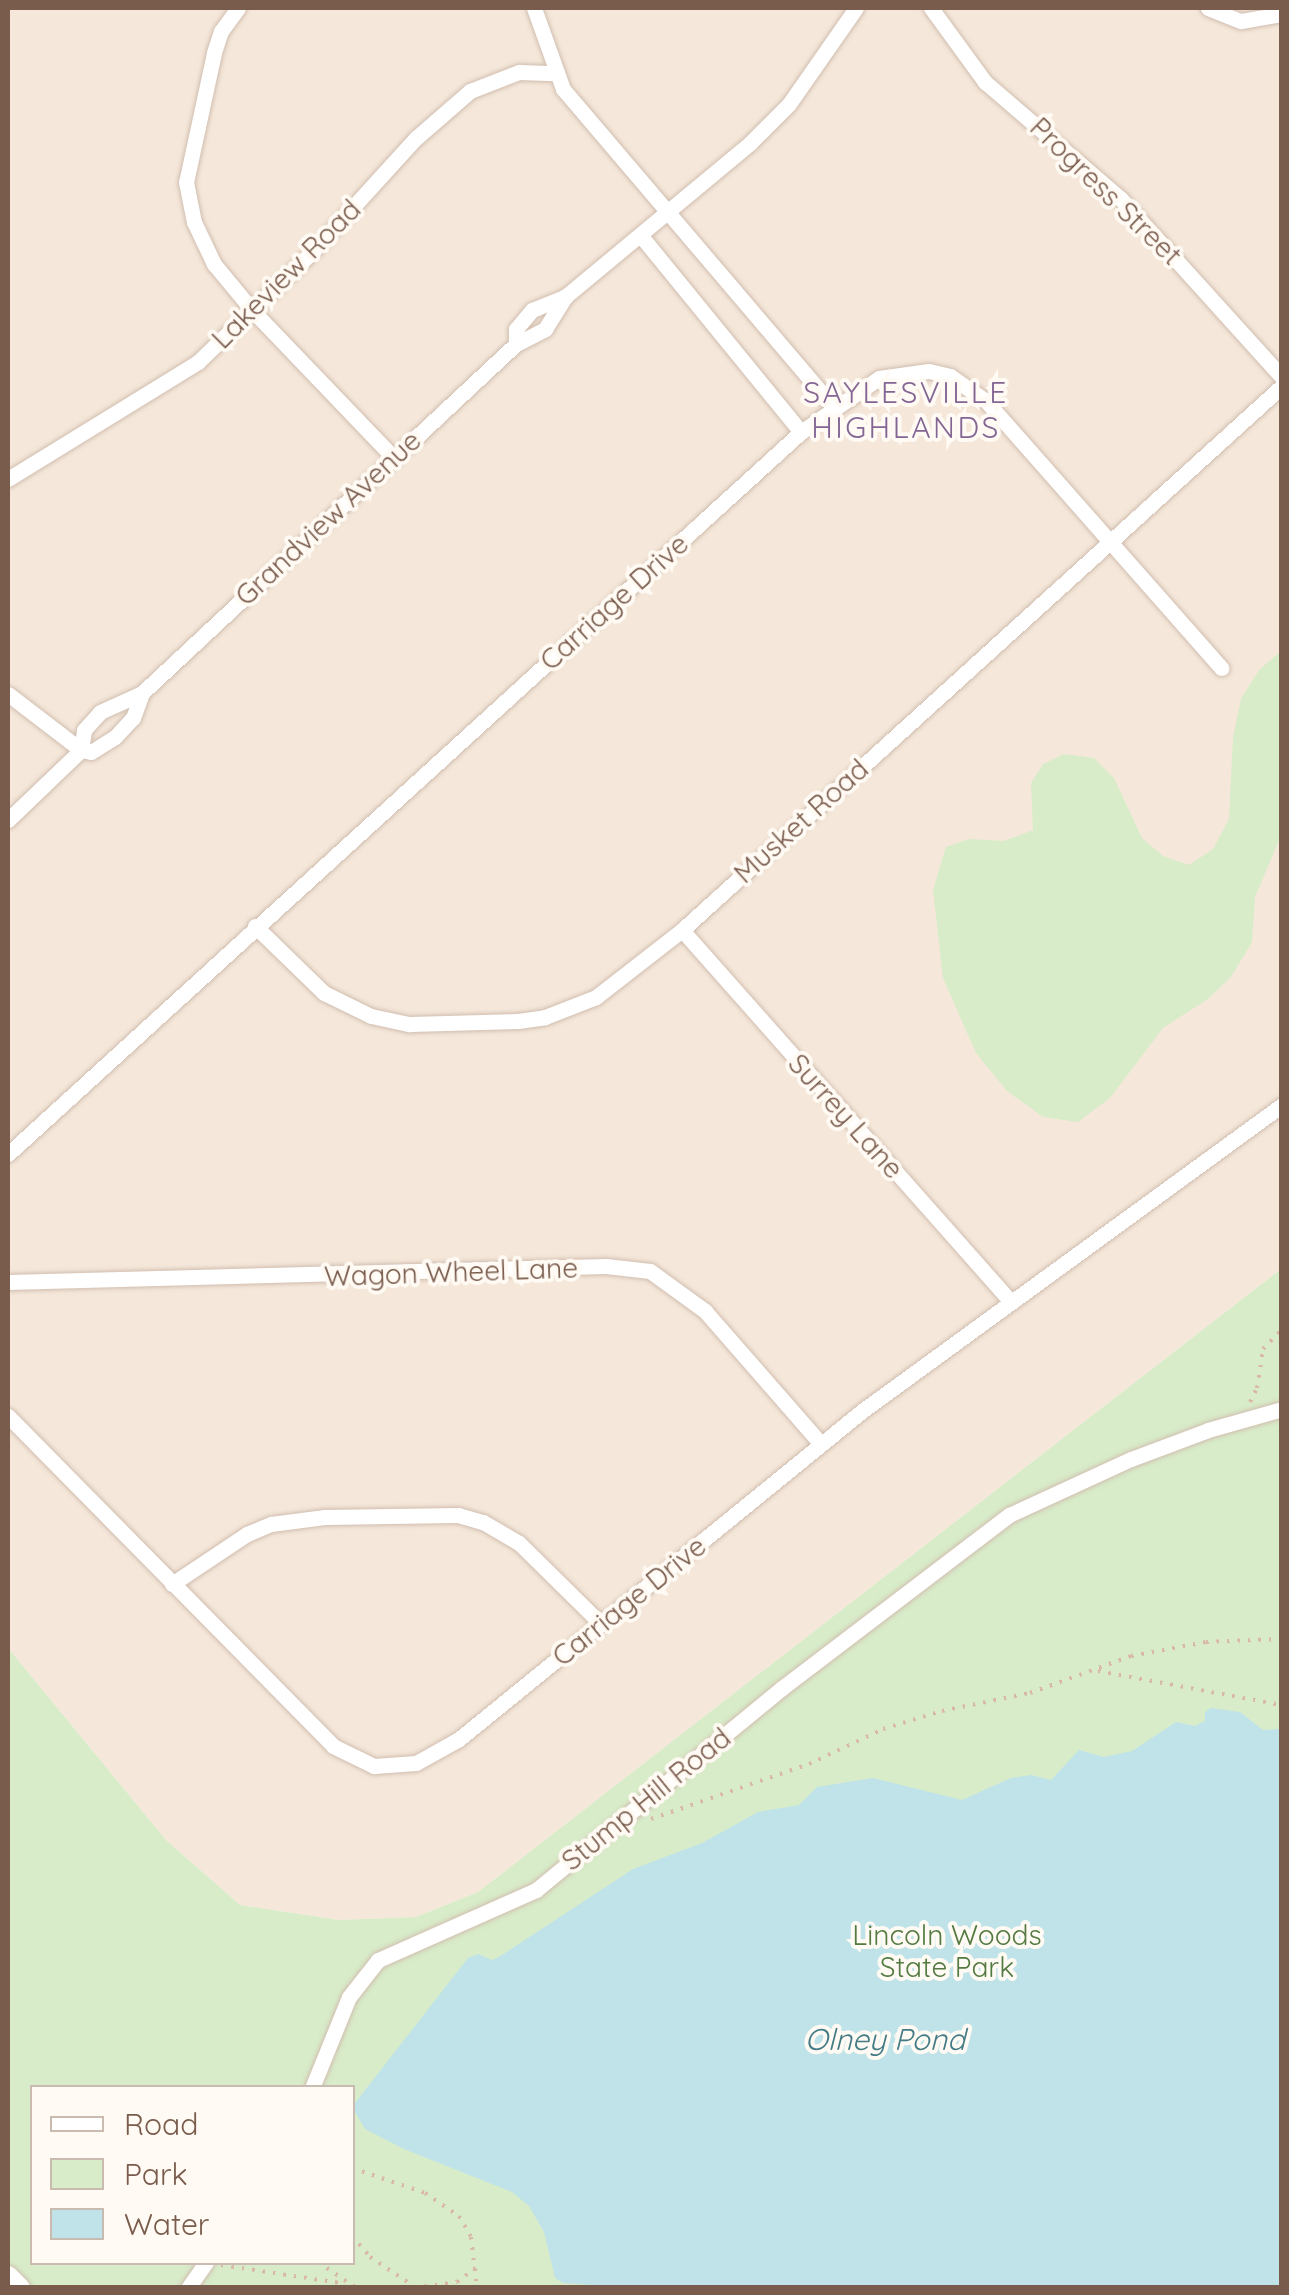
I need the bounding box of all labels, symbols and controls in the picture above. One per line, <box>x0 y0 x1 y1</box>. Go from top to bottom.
street label: Progress Street <box>1023 110 1189 272</box>
street label: Lakeview Road <box>205 193 367 355</box>
district label: SAYLESVILLE HIGHLANDS <box>803 374 1009 444</box>
street label: Grandview Avenue <box>228 423 428 613</box>
street label: Carriage Drive <box>533 527 695 677</box>
street label: Musket Road <box>727 752 875 890</box>
street label: Surrey Lane <box>781 1047 911 1185</box>
street label: Wagon Wheel Lane <box>324 1251 578 1293</box>
street label: Carriage Drive <box>546 1529 712 1673</box>
street label: Stump Hill Road <box>555 1721 737 1877</box>
park label: Lincoln Woods State Park <box>852 1918 1042 1984</box>
water label: Olney Pond <box>805 2021 965 2057</box>
legend <box>30 2085 355 2265</box>
text: Road <box>124 2105 198 2143</box>
text: Park <box>124 2155 188 2193</box>
text: Water <box>124 2205 209 2243</box>

